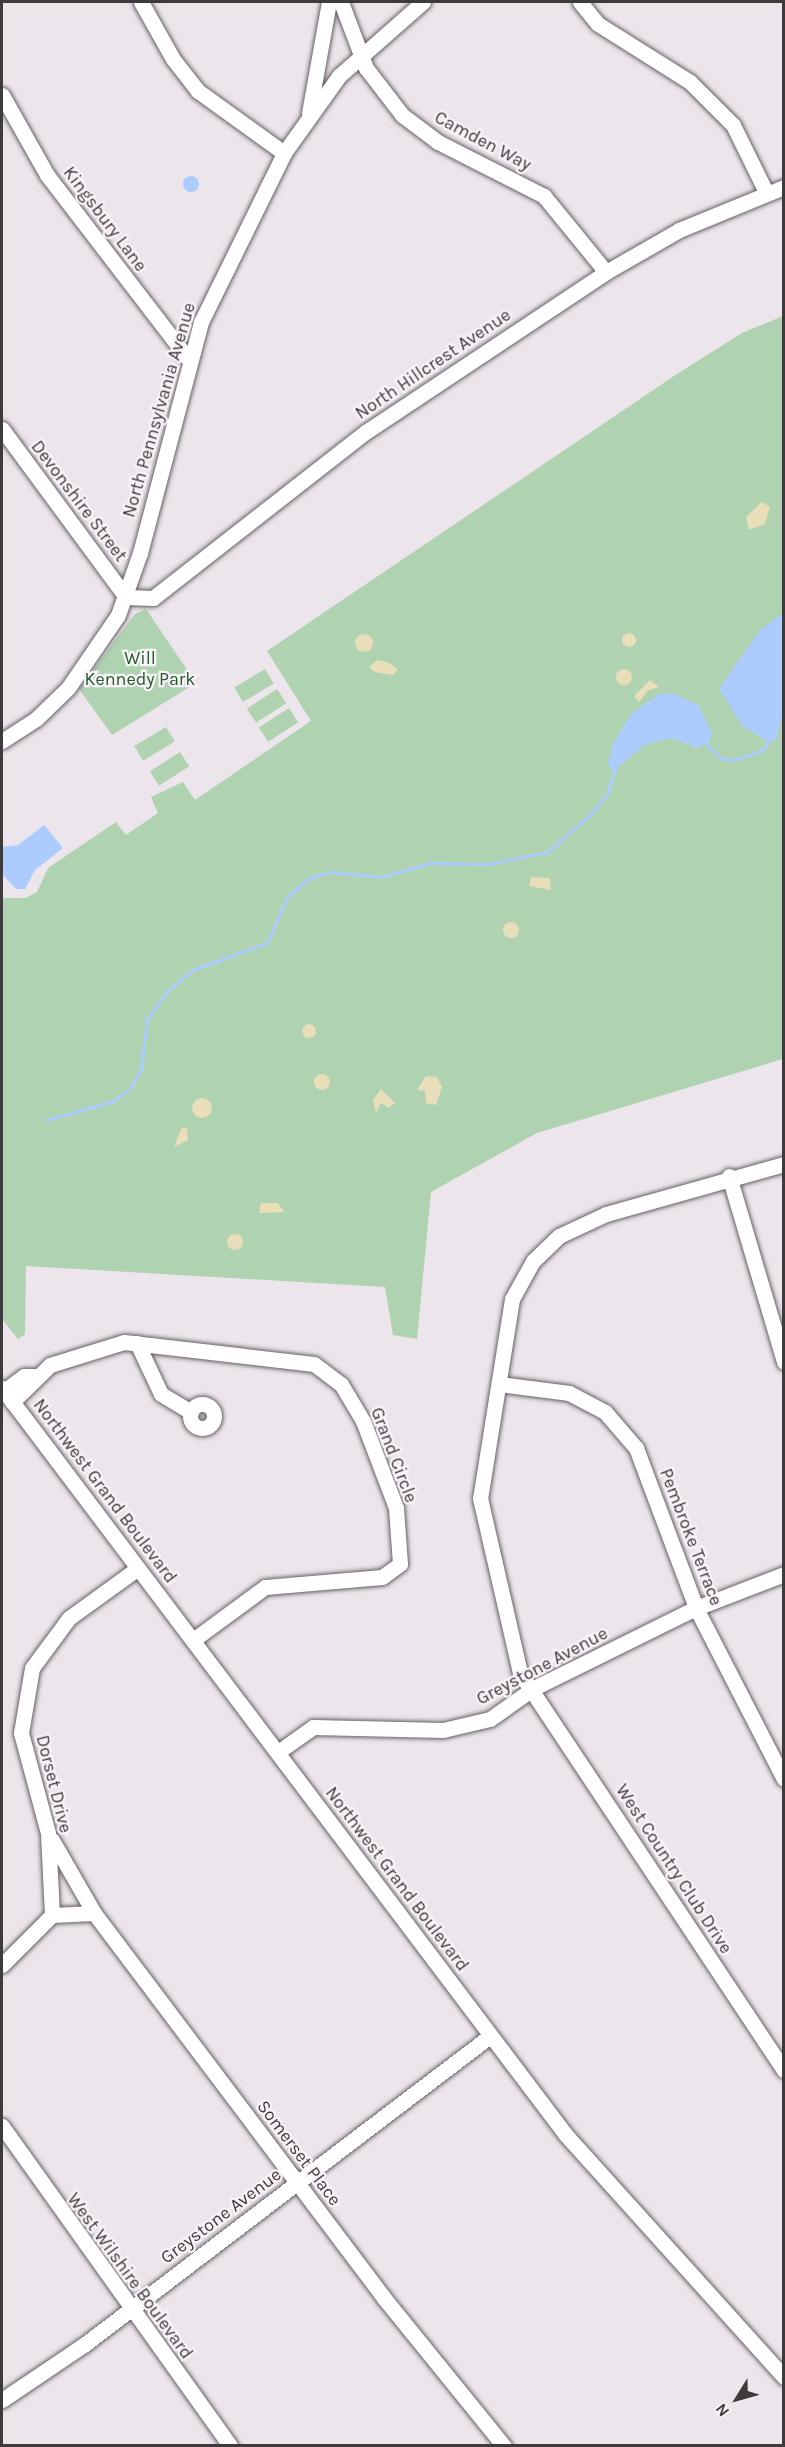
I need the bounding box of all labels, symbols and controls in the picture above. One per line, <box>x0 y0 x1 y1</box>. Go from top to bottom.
street label: Camden Way <box>431 106 535 176</box>
street label: Kingsbury Lane <box>58 162 152 276</box>
street label: North Pennsylvania Avenue <box>118 300 200 520</box>
street label: North Hillcrest Avenue <box>351 304 515 424</box>
street label: Devonshire Street <box>26 436 132 566</box>
park label: Will Kennedy Park <box>85 648 195 690</box>
street label: Northwest Grand Boulevard <box>29 1395 181 1587</box>
street label: Grand Circle <box>366 1404 422 1506</box>
street label: Pembroke Terrace <box>655 1465 727 1609</box>
street label: Greystone Avenue <box>473 1622 611 1710</box>
street label: Dorset Drive <box>31 1733 77 1835</box>
street label: West Country Club Drive <box>611 1780 737 1958</box>
street label: Northwest Grand Boulevard <box>321 1783 473 1975</box>
street label: Somerset Place <box>252 2096 346 2210</box>
street label: Greystone Avenue <box>156 2164 286 2268</box>
street label: West Wilshire Boulevard <box>63 2189 197 2363</box>
north arrow <box>707 2369 767 2429</box>
text: N <box>711 2400 733 2420</box>

